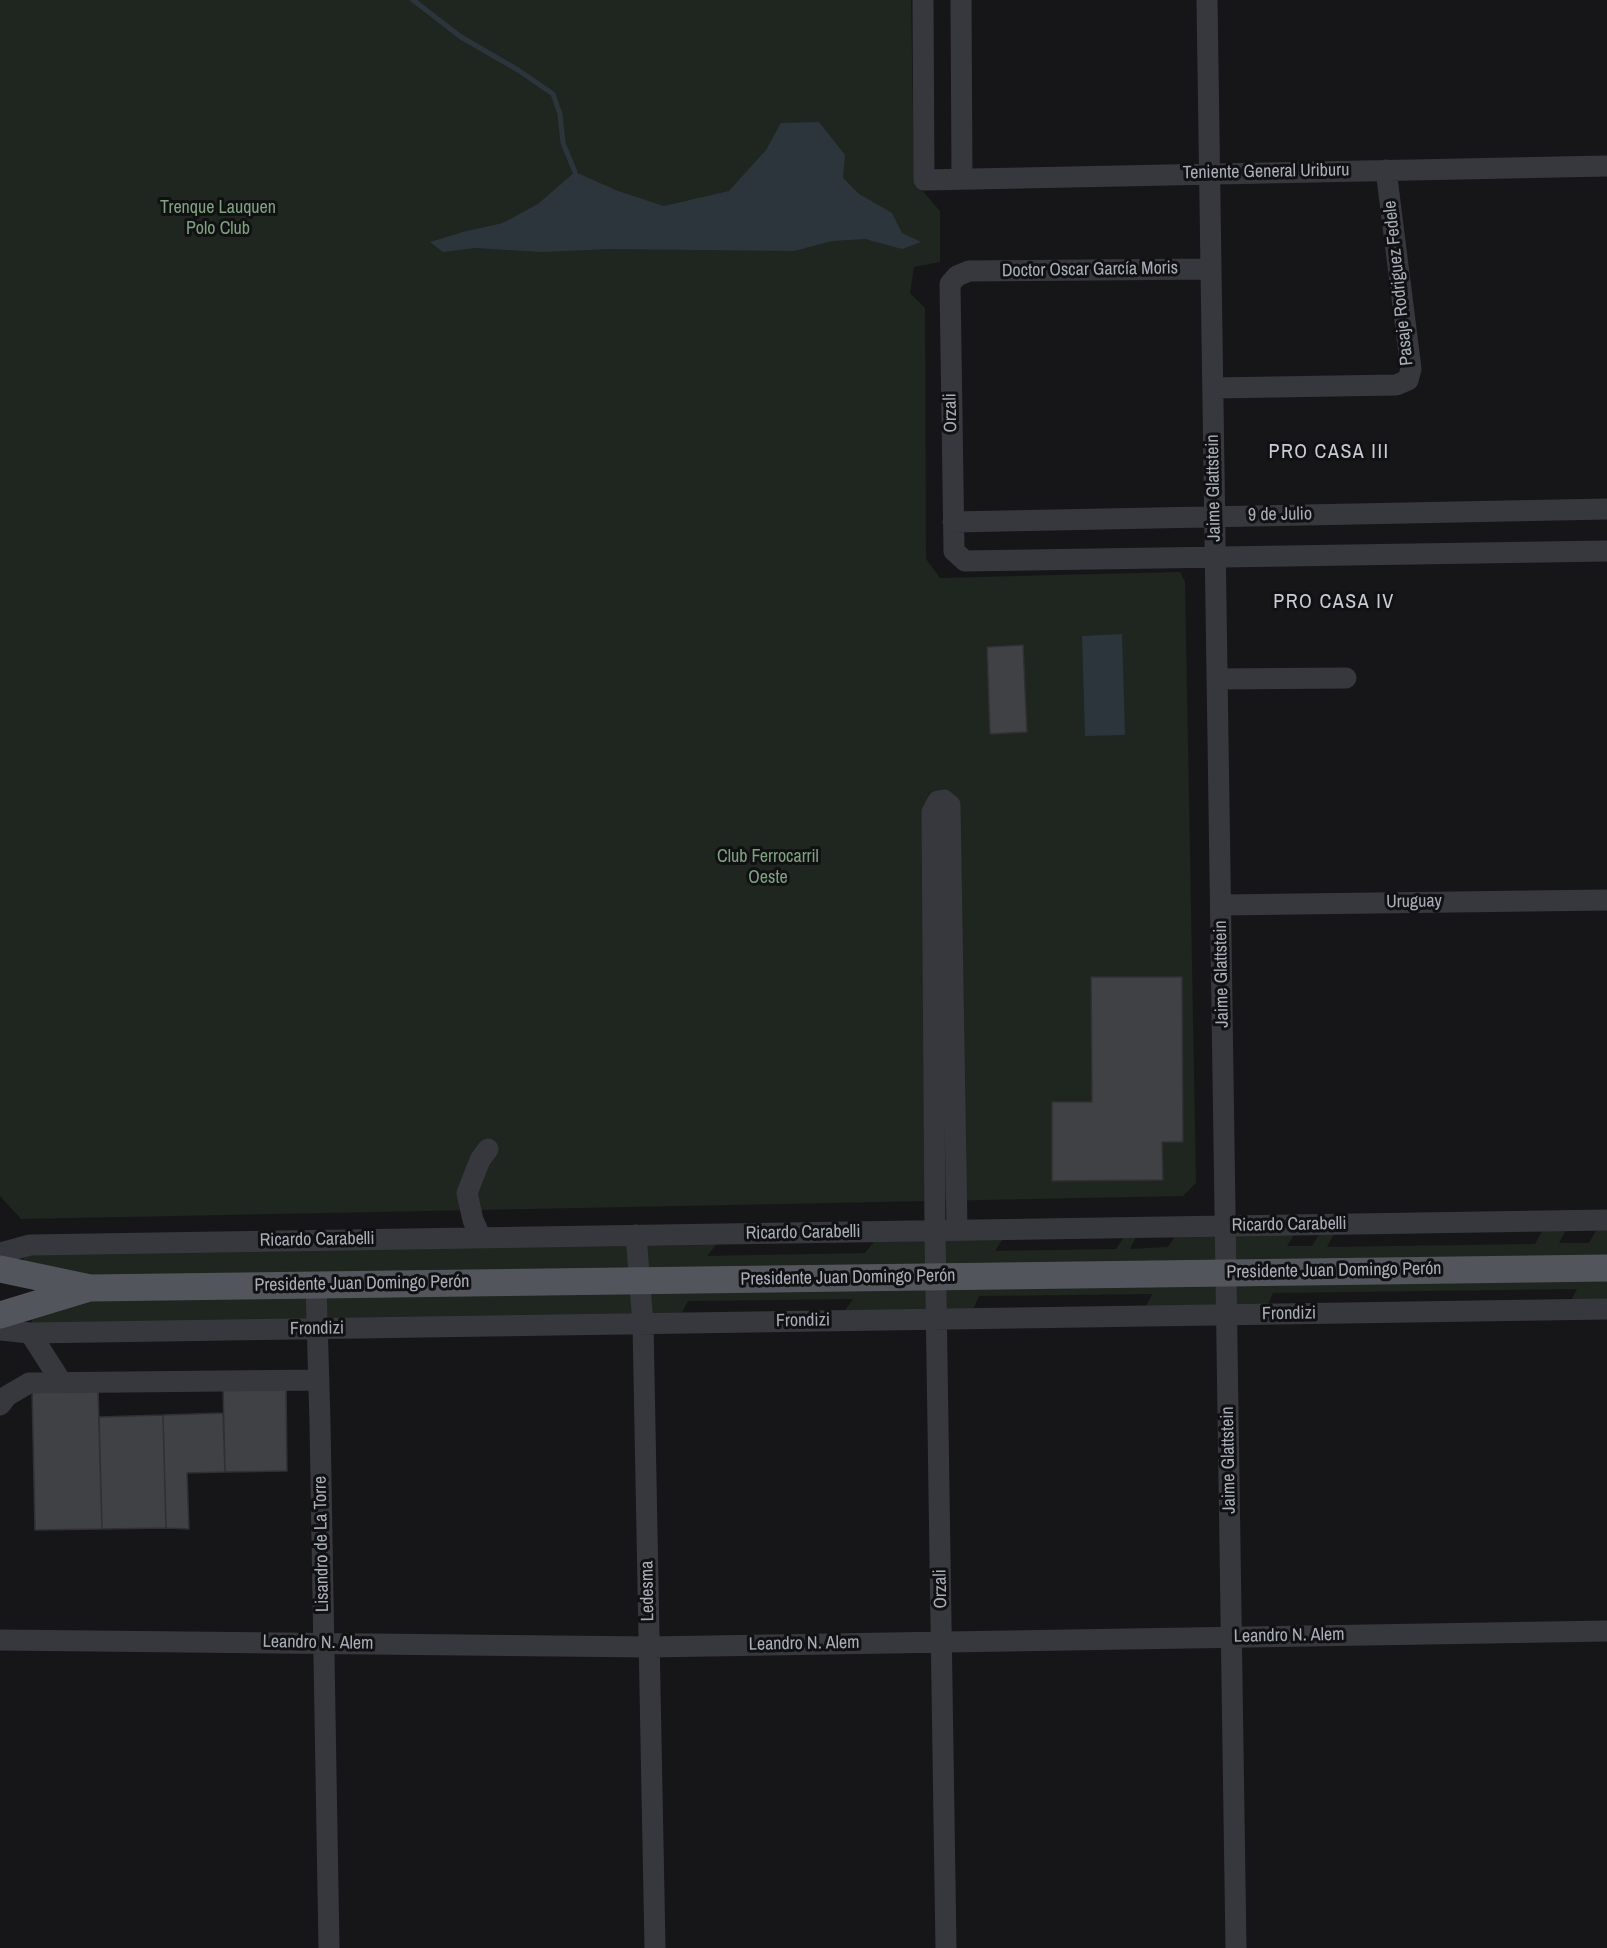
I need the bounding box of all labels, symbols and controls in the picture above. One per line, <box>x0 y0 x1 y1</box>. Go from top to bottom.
street label: Teniente General Uriburu <box>1183 160 1349 184</box>
park label: Trenque Lauquen Polo Club <box>160 197 276 240</box>
street label: Pasaje Rodriguez Fedele <box>1380 199 1418 367</box>
street label: Doctor Oscar García Moris <box>1002 258 1178 282</box>
street label: Orzali <box>940 393 962 433</box>
street label: Jaime Glattstein <box>1202 434 1226 542</box>
district label: PRO CASA III <box>1269 441 1389 465</box>
street label: 9 de Julio <box>1248 504 1312 526</box>
district label: PRO CASA IV <box>1273 591 1395 615</box>
park label: Club Ferrocarril Oeste <box>717 846 819 888</box>
street label: Uruguay <box>1386 891 1442 913</box>
street label: Jaime Glattstein <box>1210 920 1234 1028</box>
street label: Ricardo Carabelli <box>1231 1213 1347 1237</box>
street label: Ricardo Carabelli <box>745 1221 861 1245</box>
street label: Ricardo Carabelli <box>259 1228 375 1252</box>
street label: Presidente Juan Domingo Perón <box>1226 1258 1442 1284</box>
street label: Presidente Juan Domingo Perón <box>740 1265 956 1291</box>
street label: Presidente Juan Domingo Perón <box>254 1271 470 1297</box>
street label: Frondizi <box>1262 1303 1316 1325</box>
street label: Frondizi <box>776 1310 830 1332</box>
street label: Frondizi <box>290 1318 344 1340</box>
street label: Jaime Glattstein <box>1217 1406 1241 1514</box>
street label: Lisandro de La Torre <box>310 1476 334 1612</box>
street label: Ledesma <box>637 1560 659 1622</box>
street label: Orzali <box>930 1569 952 1609</box>
street label: Leandro N. Alem <box>1233 1624 1345 1648</box>
street label: Leandro N. Alem <box>262 1631 374 1655</box>
street label: Leandro N. Alem <box>748 1632 860 1656</box>

